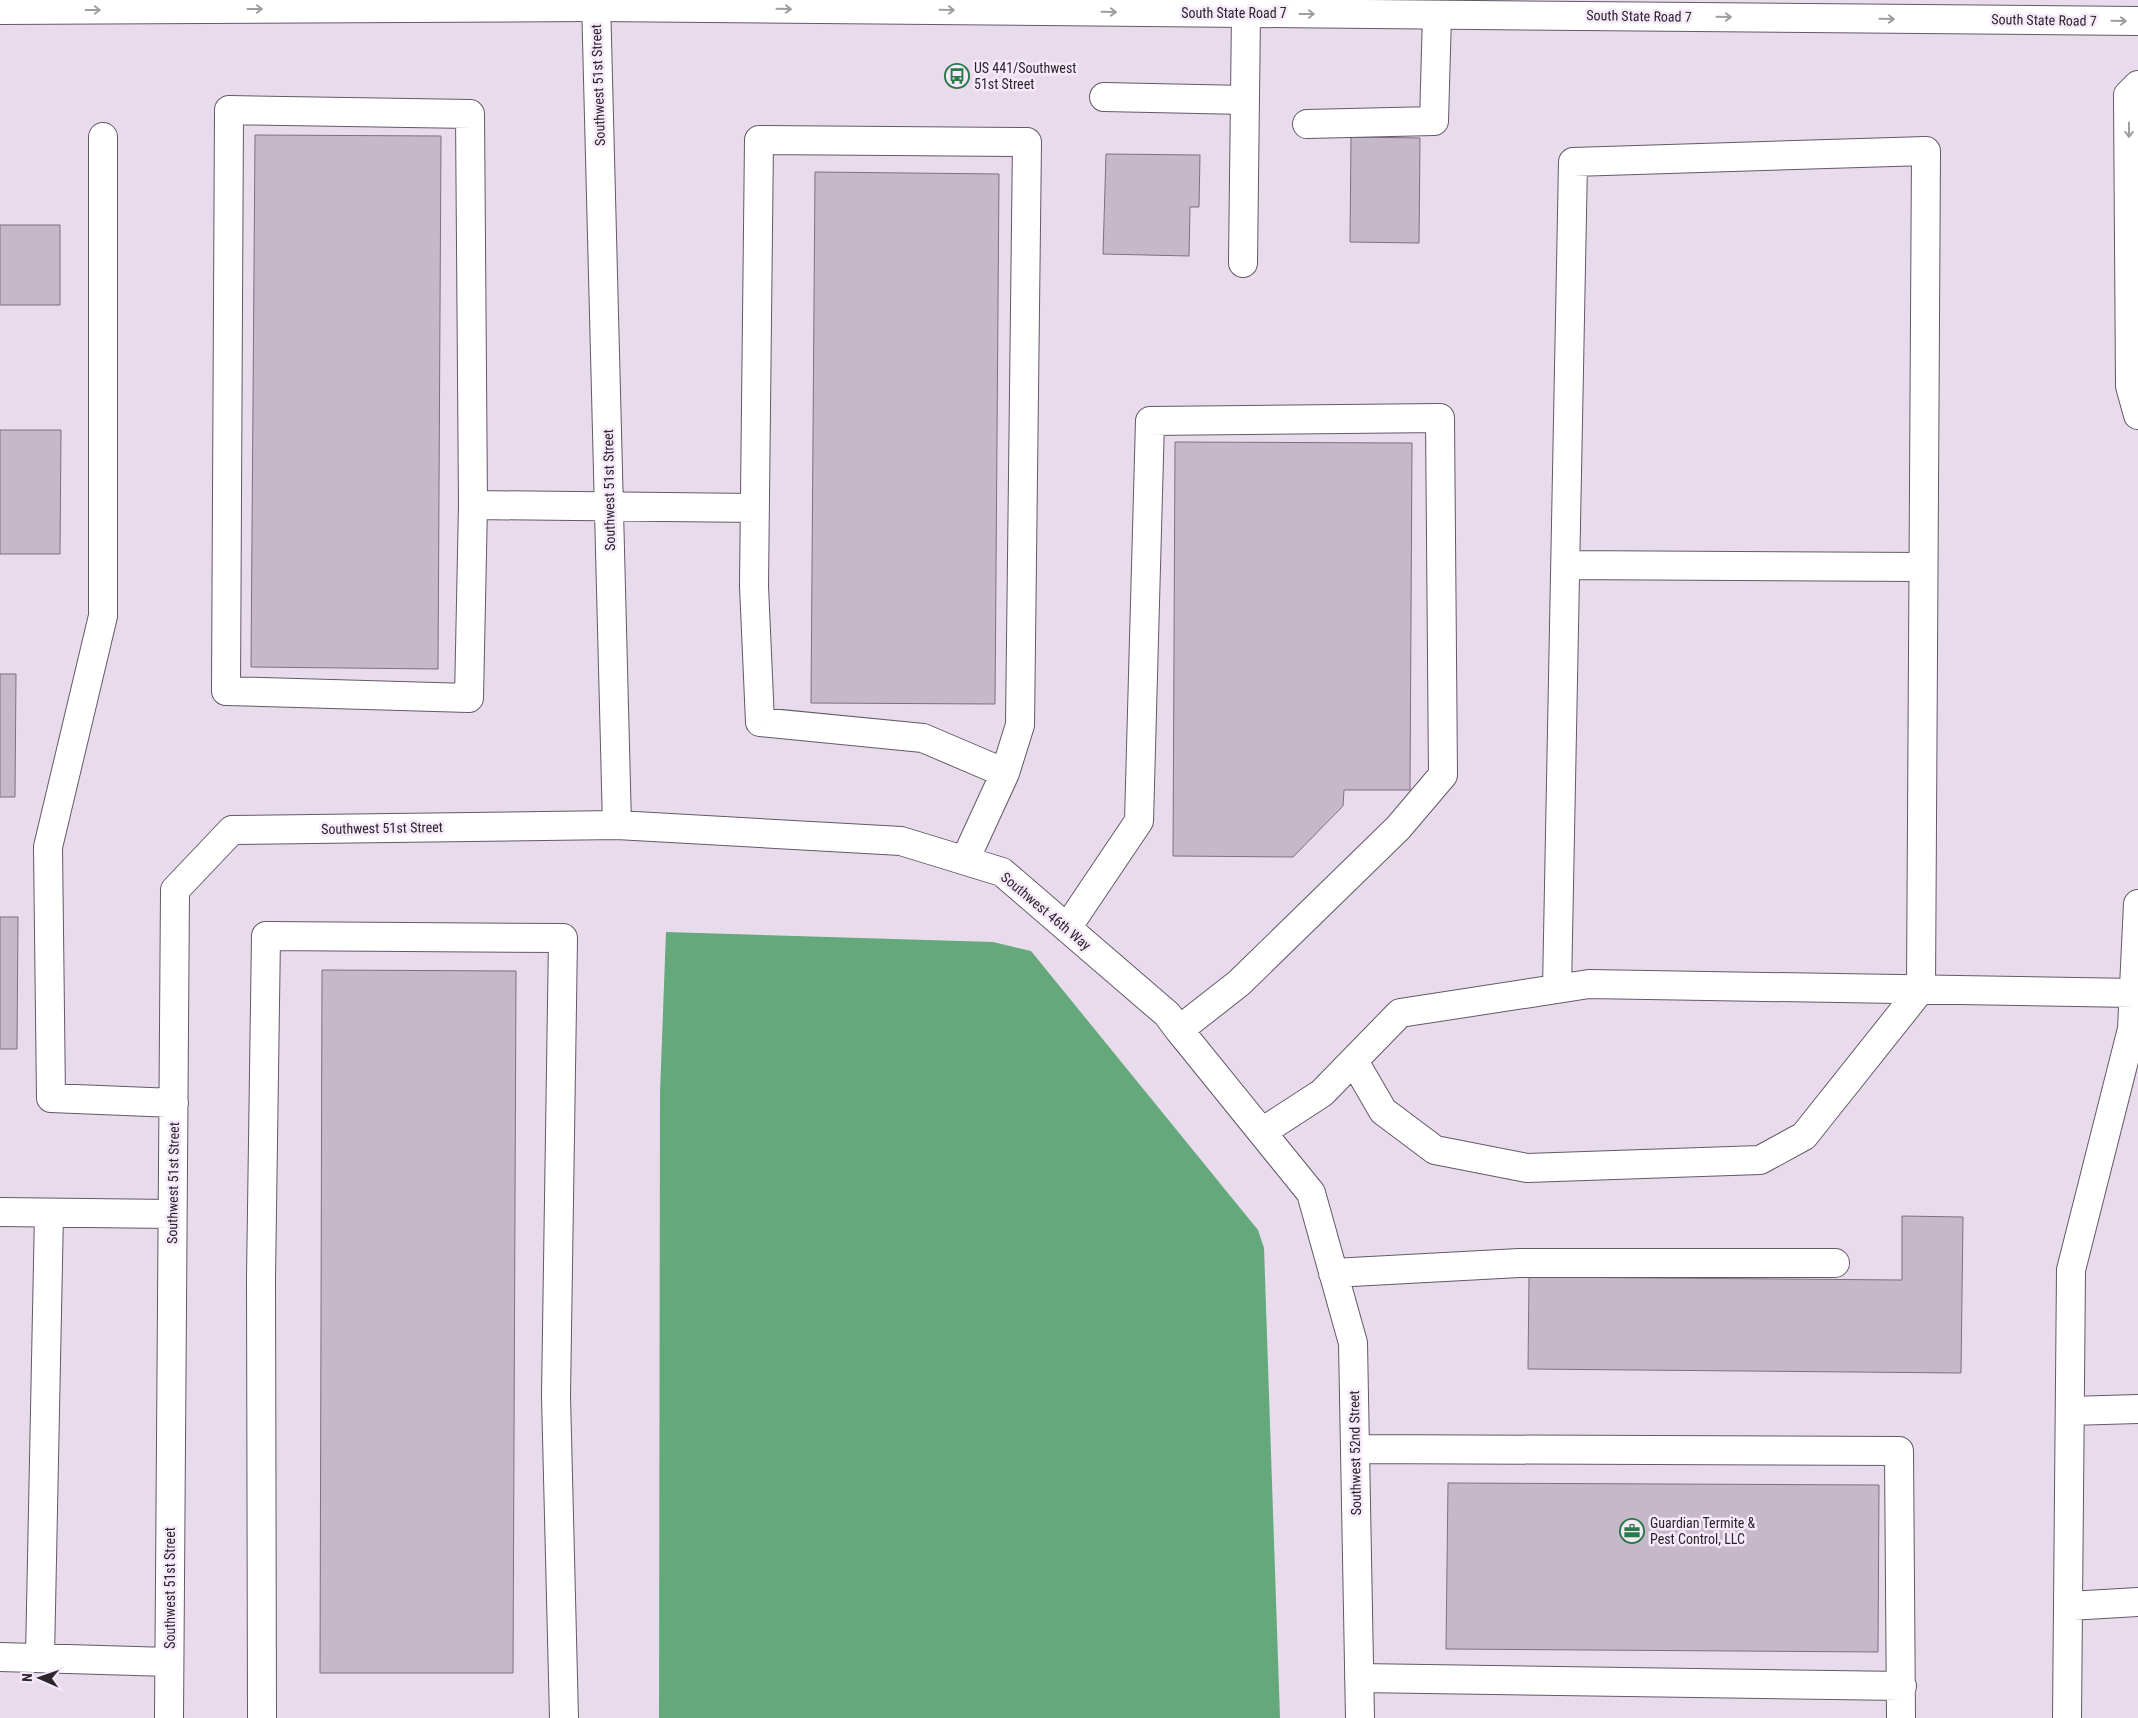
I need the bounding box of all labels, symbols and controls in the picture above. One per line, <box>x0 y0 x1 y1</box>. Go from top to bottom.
one-way arrow <box>247 4 263 14</box>
one-way arrow <box>776 4 792 14</box>
one-way arrow <box>84 5 101 15</box>
street label: South State Road 7 <box>1181 5 1287 21</box>
one-way arrow <box>939 6 955 15</box>
one-way arrow <box>1101 7 1117 17</box>
street label: South State Road 7 <box>1586 7 1692 25</box>
one-way arrow <box>1298 9 1315 19</box>
street label: South State Road 7 <box>1991 11 2097 29</box>
one-way arrow <box>1716 12 1732 22</box>
one-way arrow <box>1878 14 1895 24</box>
one-way arrow <box>2111 16 2127 26</box>
street label: Southwest 51st Street <box>588 24 608 146</box>
place label: US 441/Southwest 51st Street <box>974 60 1076 92</box>
bus stop icon: US 441/Southwest 51st Street <box>944 63 970 89</box>
one-way arrow <box>2124 122 2134 138</box>
street label: Southwest 51st Street <box>600 429 618 551</box>
street label: Southwest 51st Street <box>321 819 443 837</box>
street label: Southwest 46th Way <box>998 869 1094 953</box>
street label: Southwest 51st Street <box>164 1122 182 1244</box>
street label: Southwest 52nd Street <box>1346 1390 1364 1516</box>
place label: Guardian Termite & Pest Control, LLC <box>1650 1515 1756 1547</box>
office icon: Guardian Termite & Pest Control, LLC <box>1619 1518 1645 1544</box>
street label: Southwest 51st Street <box>162 1527 178 1649</box>
north arrow <box>15 1653 65 1703</box>
text: N <box>19 1673 35 1682</box>

